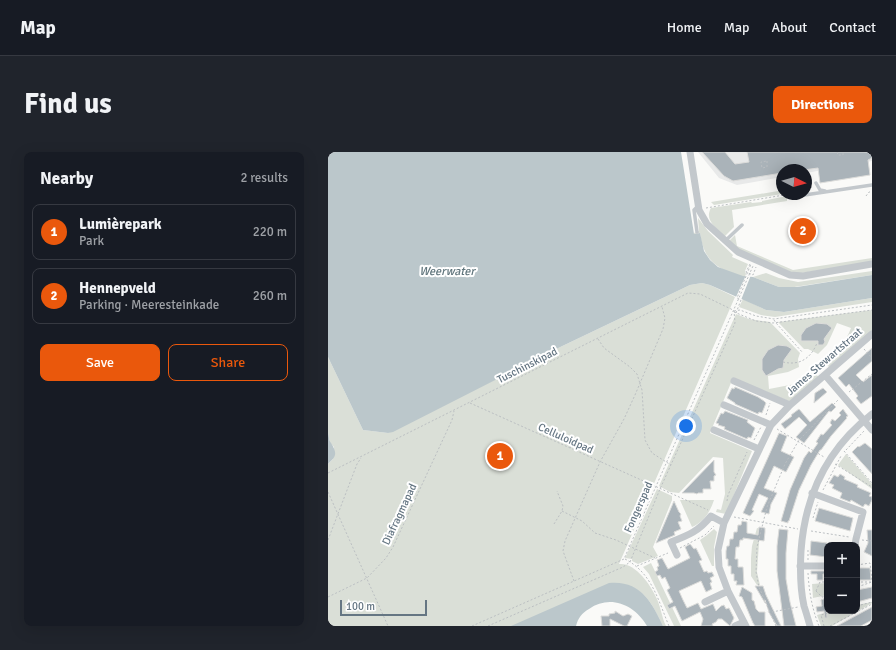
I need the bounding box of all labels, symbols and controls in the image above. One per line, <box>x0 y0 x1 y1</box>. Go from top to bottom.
text: Map <box>20 16 56 40</box>
text: Home <box>667 19 702 36</box>
text: Map <box>724 19 749 36</box>
text: About <box>771 19 807 36</box>
text: Contact <box>829 19 876 36</box>
button: Directions <box>773 86 872 123</box>
text: Find us <box>24 87 112 121</box>
north arrow <box>776 164 812 200</box>
text: Nearby <box>40 168 93 189</box>
text: 2 results <box>240 170 288 186</box>
text: Lumièrepark <box>79 215 162 233</box>
pin: 2 <box>790 216 816 246</box>
text: 1 <box>50 224 58 240</box>
text: 220 m <box>253 224 287 240</box>
text: Park <box>79 233 104 249</box>
water label: Weerwater <box>419 264 476 279</box>
text: Hennepveld <box>79 279 156 297</box>
text: 2 <box>50 288 58 304</box>
text: 260 m <box>253 288 287 304</box>
text: Parking · Meeresteinkade <box>79 297 219 313</box>
street label: James Stewartstraat <box>784 325 865 398</box>
button: Save <box>40 344 160 381</box>
button: Share <box>168 344 288 381</box>
street label: Tuschinskipad <box>495 345 560 386</box>
your location <box>676 416 696 436</box>
street label: Celluloidpad <box>536 420 596 456</box>
pin: 1 <box>487 441 513 471</box>
street label: Fongerspad <box>621 480 656 535</box>
street label: Diafragmapad <box>380 481 419 547</box>
map controls <box>824 542 860 614</box>
button: + <box>824 542 860 578</box>
button: − <box>824 578 860 614</box>
scale bar <box>340 598 427 617</box>
text: 100 m <box>346 600 375 613</box>

